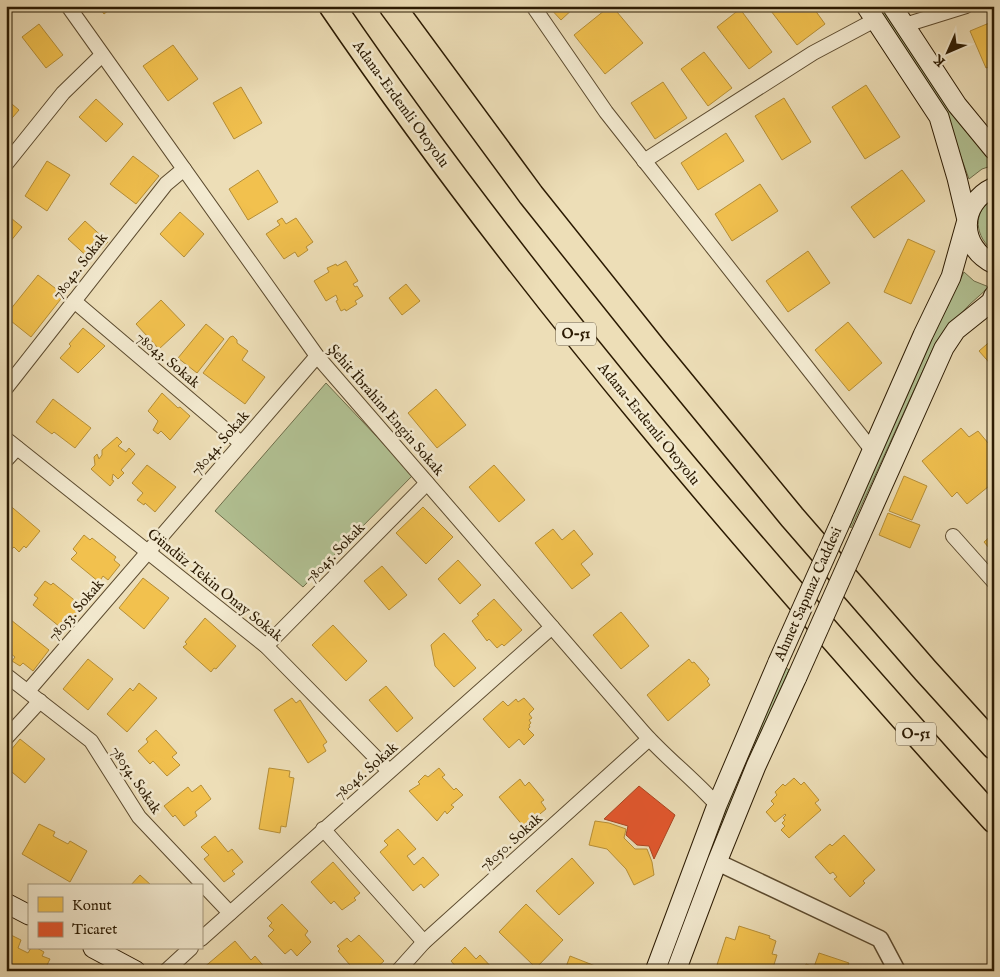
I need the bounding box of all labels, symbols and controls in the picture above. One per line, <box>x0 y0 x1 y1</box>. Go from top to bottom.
north arrow <box>922 28 972 78</box>
street label: Adana-Erdemli Otoyolu <box>348 36 454 171</box>
text: K <box>929 50 949 70</box>
street label: 78042. Sokak <box>48 228 113 303</box>
road number: O-51 <box>556 322 596 346</box>
street label: 78043. Sokak <box>132 328 205 393</box>
street label: Şehit İbrahim Engin Sokak <box>324 340 449 480</box>
street label: Adana-Erdemli Otoyolu <box>593 358 704 489</box>
street label: 78044. Sokak <box>187 406 254 479</box>
street label: 78045. Sokak <box>301 518 370 588</box>
street label: Gündüz Tekin Onay Sokak <box>143 524 287 646</box>
street label: Ahmet Sapmaz Caddesi <box>769 524 846 665</box>
street label: 78053. Sokak <box>44 574 109 645</box>
road number: O-51 <box>896 722 936 746</box>
street label: 78046. Sokak <box>330 737 403 804</box>
street label: 78054. Sokak <box>106 742 166 818</box>
street label: 78050. Sokak <box>476 808 547 875</box>
legend <box>28 884 202 950</box>
text: Konut <box>72 896 112 915</box>
text: Ticaret <box>72 920 117 939</box>

